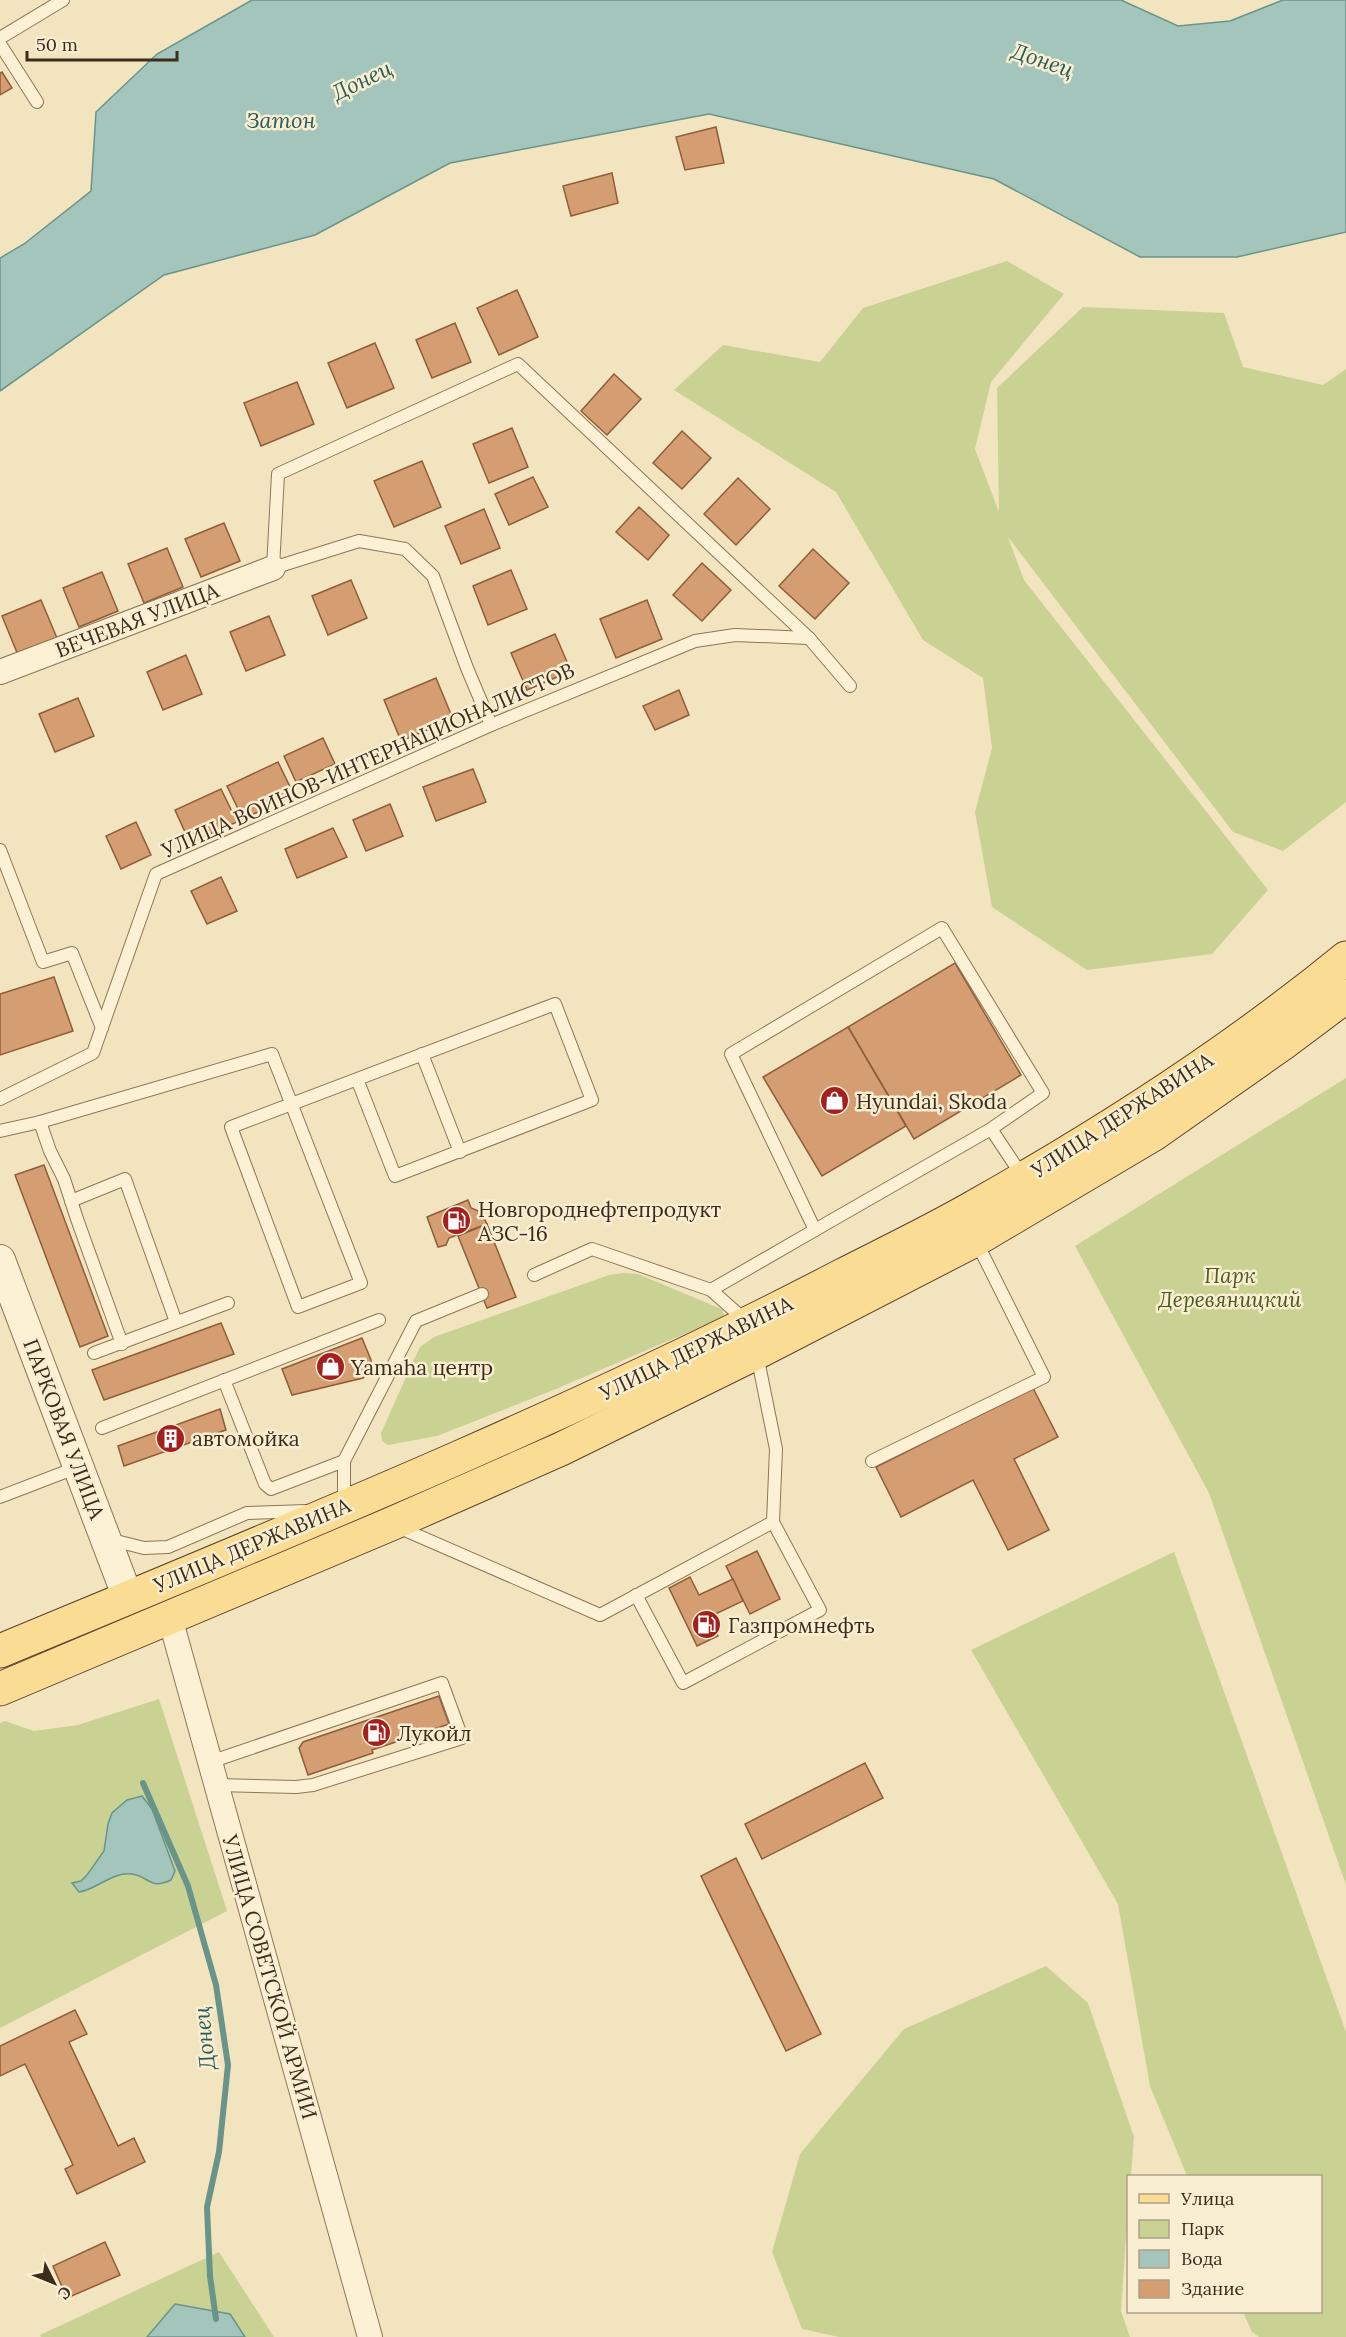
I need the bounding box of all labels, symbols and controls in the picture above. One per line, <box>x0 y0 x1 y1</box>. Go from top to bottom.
scale bar <box>27 24 177 62</box>
text: 50 m <box>36 33 78 56</box>
water label: Донец <box>1008 36 1077 84</box>
water label: Донец <box>327 54 397 107</box>
water label: Затон <box>247 106 315 134</box>
street label: ВЕЧЕВАЯ УЛИЦА <box>52 576 223 664</box>
street label: УЛИЦА ВОИНОВ-ИНТЕРНАЦИОНАЛИСТОВ <box>157 656 579 864</box>
street label: УЛИЦА ДЕРЖАВИНА <box>1025 1046 1219 1184</box>
shop icon: Hyundai, Skoda <box>819 1085 851 1117</box>
place label: Hyundai, Skoda <box>856 1088 1007 1115</box>
place label: Новгороднефтепродукт АЗС-16 <box>477 1196 721 1247</box>
fuel station icon: Новгороднефтепродукт АЗС-16 <box>441 1205 473 1237</box>
park label: Парк Деревяницкий <box>1158 1262 1302 1313</box>
street label: УЛИЦА ДЕРЖАВИНА <box>594 1289 798 1407</box>
street label: ПАРКОВАЯ УЛИЦА <box>17 1335 111 1524</box>
shop icon: Yamaha центр <box>314 1351 346 1383</box>
place label: Yamaha центр <box>350 1354 493 1381</box>
building icon: автомойка <box>155 1422 187 1454</box>
place label: автомойка <box>192 1425 300 1452</box>
street label: УЛИЦА ДЕРЖАВИНА <box>149 1491 355 1599</box>
fuel station icon: Газпромнефть <box>691 1609 723 1641</box>
place label: Газпромнефть <box>728 1612 875 1639</box>
fuel station icon: Лукойл <box>360 1717 392 1749</box>
place label: Лукойл <box>397 1720 471 1747</box>
street label: УЛИЦА СОВЕТСКОЙ АРМИИ <box>216 1831 324 2122</box>
water label: Донец <box>187 2005 221 2072</box>
legend <box>1127 2175 1322 2313</box>
text: Улица <box>1180 2187 1234 2210</box>
text: Парк <box>1181 2217 1225 2240</box>
text: Вода <box>1181 2247 1223 2270</box>
north arrow <box>24 2253 84 2313</box>
text: Здание <box>1181 2277 1244 2300</box>
text: С <box>54 2282 76 2304</box>

